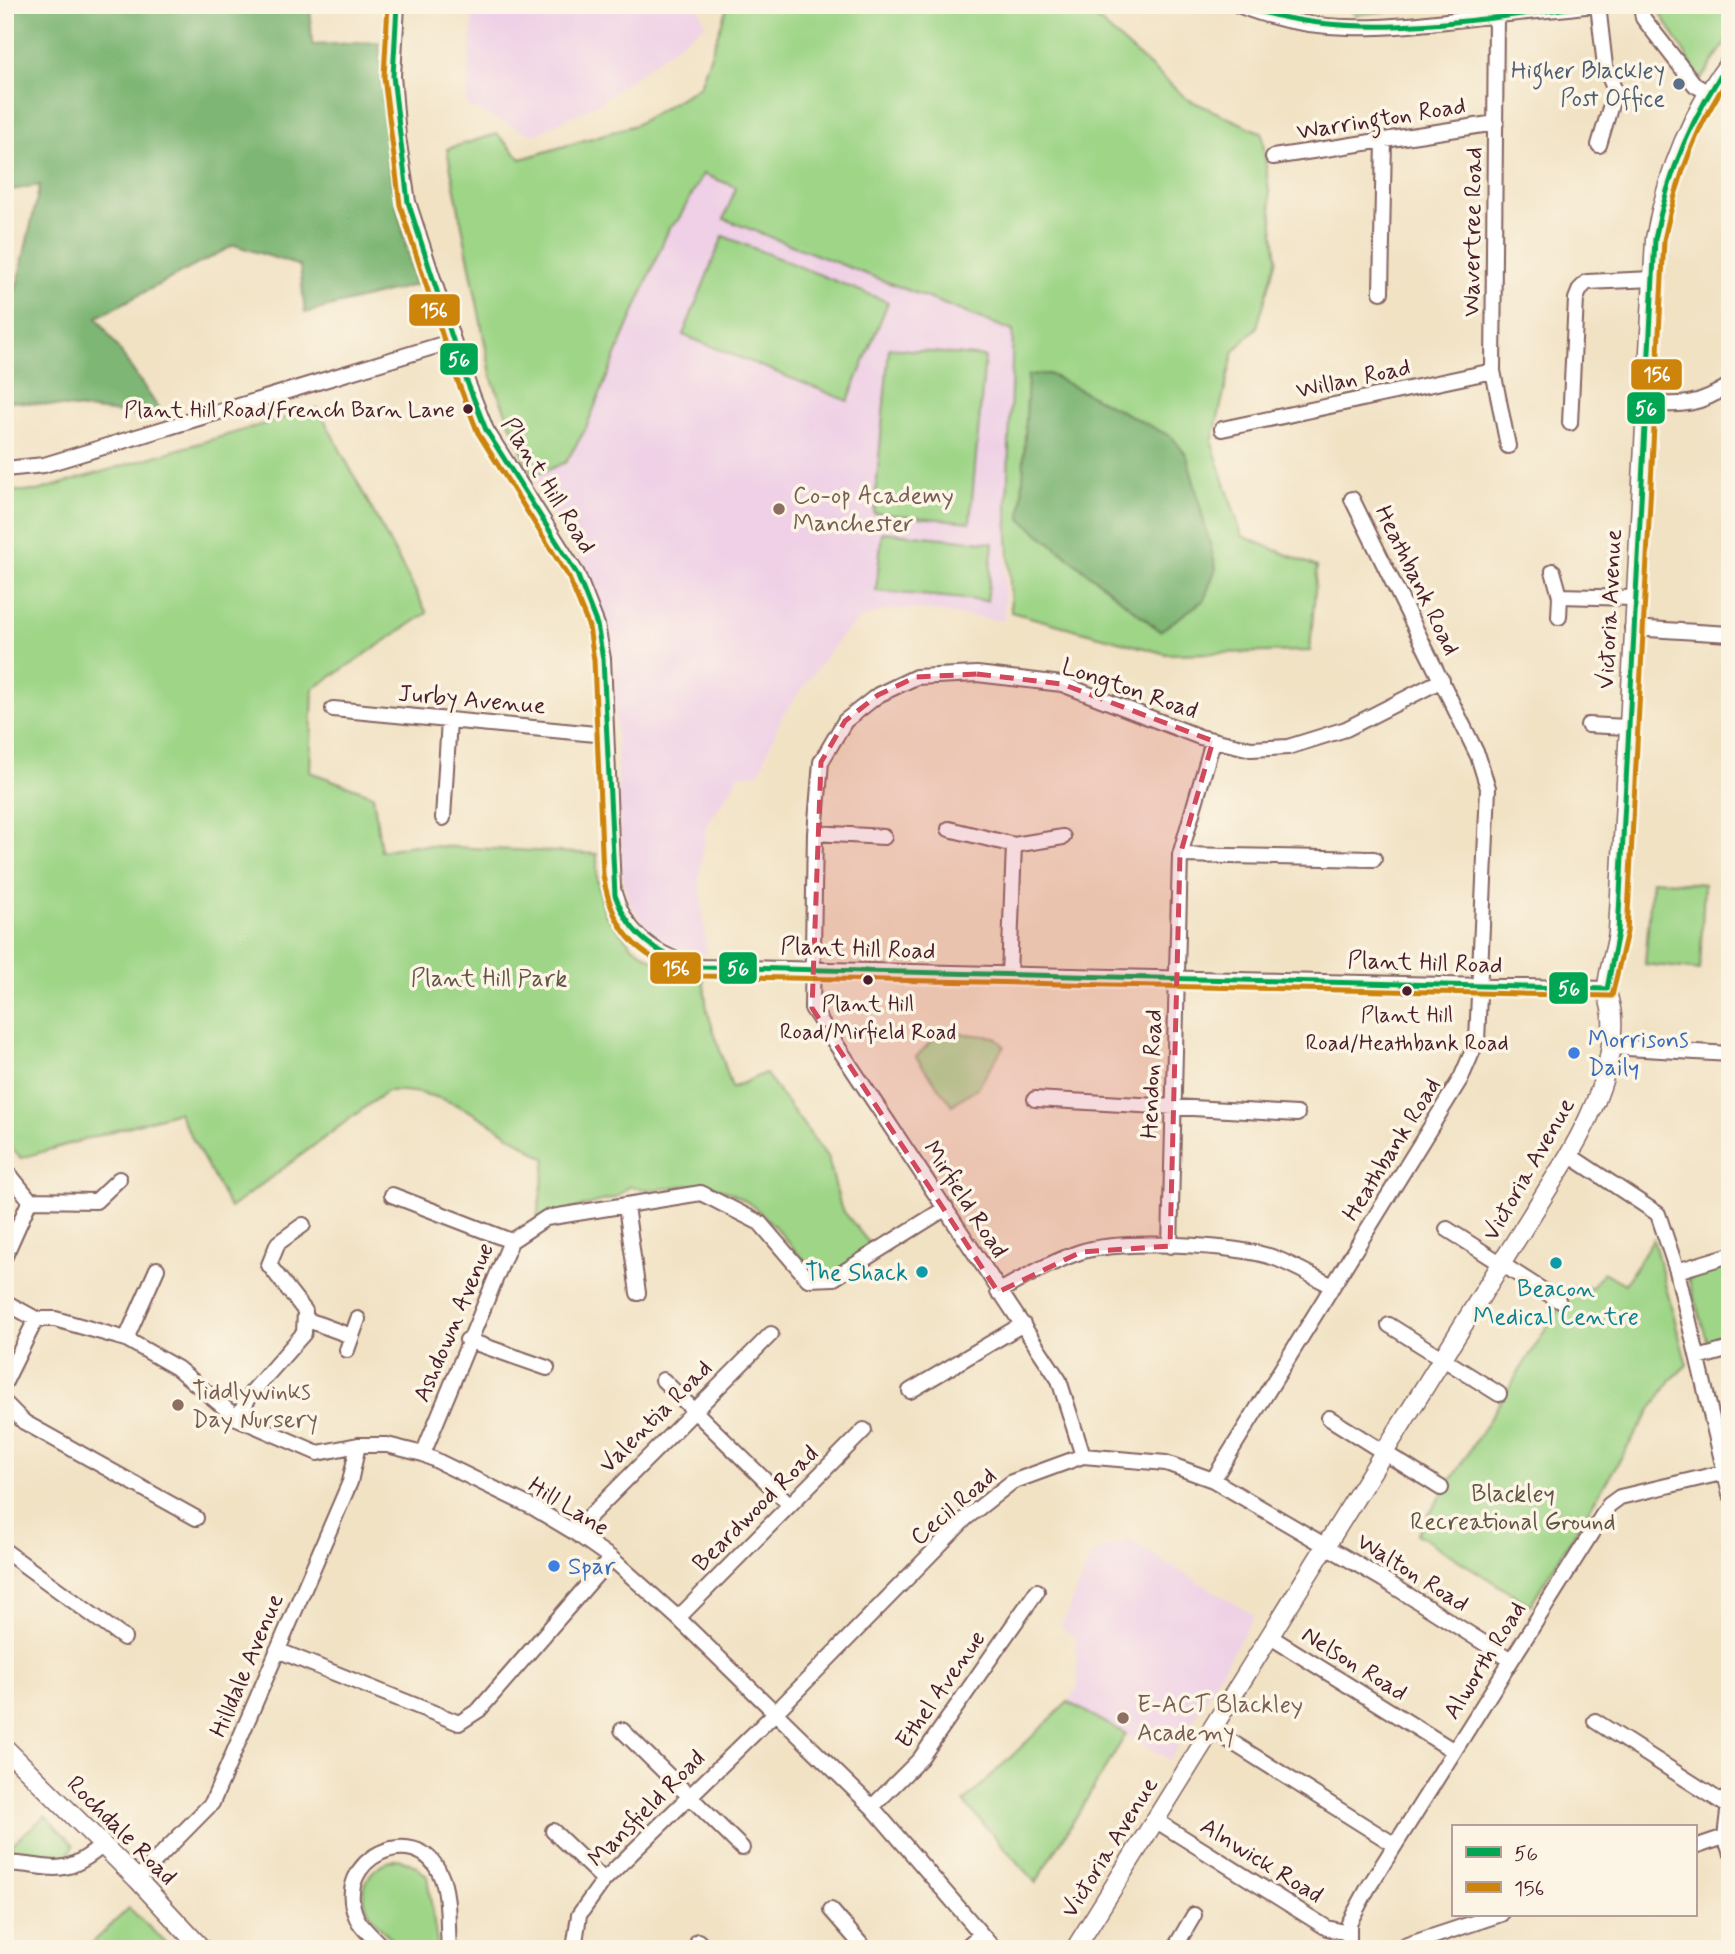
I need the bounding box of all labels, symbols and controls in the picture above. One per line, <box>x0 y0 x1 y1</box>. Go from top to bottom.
place label: Higher Blackley Post Office <box>1511 56 1665 115</box>
marker: Higher Blackley Post Office <box>1671 76 1687 92</box>
street label: Warrington Road <box>1295 91 1468 151</box>
street label: Wavertree Road <box>1457 147 1490 317</box>
line badge: 156 <box>408 293 461 327</box>
text: 156 <box>420 299 448 324</box>
line badge: 56 <box>439 342 479 376</box>
text: 56 <box>448 348 470 373</box>
street label: Willan Road <box>1293 352 1413 407</box>
line badge: 156 <box>1630 358 1683 391</box>
text: 156 <box>1643 363 1671 388</box>
line badge: 56 <box>1626 391 1666 425</box>
place label: Plant Hill Road/French Barn Lane <box>124 397 455 425</box>
text: 56 <box>1635 397 1657 422</box>
marker: Plant Hill Road/French Barn Lane <box>461 402 475 416</box>
street label: Plant Hill Road <box>493 412 602 560</box>
place label: Co-op Academy Manchester <box>793 481 954 540</box>
marker: Co-op Academy Manchester <box>771 501 787 517</box>
street label: Heathbank Road <box>1367 501 1466 661</box>
street label: Victoria Avenue <box>1591 528 1630 690</box>
street label: Longton Road <box>1057 652 1202 729</box>
street label: Jurby Avenue <box>397 679 547 722</box>
street label: Plant Hill Road <box>780 931 936 968</box>
street label: Plant Hill Road <box>1347 945 1503 982</box>
line badge: 156 <box>649 951 702 985</box>
line badge: 56 <box>718 951 758 985</box>
text: 156 <box>662 957 690 982</box>
text: 56 <box>727 957 749 982</box>
park label: Plant Hill Park <box>411 964 567 995</box>
line badge: 56 <box>1548 971 1589 1005</box>
marker: Plant Hill Road/Mirfield Road <box>861 973 875 987</box>
text: 56 <box>1558 977 1580 1002</box>
marker: Plant Hill Road/Heathbank Road <box>1400 984 1414 998</box>
place label: Plant Hill Road/Mirfield Road <box>780 991 956 1047</box>
place label: Plant Hill Road/Heathbank Road <box>1305 1002 1509 1058</box>
street label: Hendon Road <box>1135 1009 1170 1139</box>
place label: Morrisons Daily <box>1588 1025 1689 1084</box>
marker: Morrisons Daily <box>1566 1045 1582 1061</box>
street label: Heathbank Road <box>1336 1072 1449 1227</box>
street label: Victoria Avenue <box>1476 1092 1583 1247</box>
street label: Mirfield Road <box>915 1135 1014 1264</box>
street label: Ashdown Avenue <box>407 1238 502 1407</box>
marker: Beacon Medical Centre <box>1548 1255 1564 1271</box>
place label: The Shack <box>805 1258 908 1289</box>
marker: The Shack <box>914 1264 930 1280</box>
place label: Beacon Medical Centre <box>1473 1274 1639 1333</box>
street label: Valentia Road <box>593 1354 719 1480</box>
place label: Tiddlywinks Day Nursery <box>192 1377 318 1436</box>
marker: Tiddlywinks Day Nursery <box>170 1397 186 1413</box>
street label: Beardwood Road <box>686 1439 826 1579</box>
street label: Cecil Road <box>904 1461 1004 1553</box>
street label: Hill Lane <box>522 1470 614 1544</box>
park label: Blackley Recreational Ground <box>1410 1479 1616 1538</box>
street label: Walton Road <box>1350 1527 1474 1620</box>
place label: Spar <box>568 1552 616 1583</box>
marker: Spar <box>546 1558 562 1574</box>
street label: Hilldale Avenue <box>203 1589 292 1742</box>
street label: Alworth Road <box>1437 1596 1534 1725</box>
street label: Nelson Road <box>1296 1620 1413 1709</box>
street label: Ethel Avenue <box>889 1625 993 1755</box>
place label: E-ACT Blackley Academy <box>1137 1690 1303 1749</box>
marker: E-ACT Blackley Academy <box>1115 1710 1131 1726</box>
street label: Mansfield Road <box>582 1744 712 1874</box>
street label: Rochdale Road <box>59 1769 183 1893</box>
street label: Victoria Avenue <box>1055 1772 1166 1924</box>
street label: Alnwick Road <box>1194 1811 1328 1911</box>
legend <box>1452 1825 1696 1916</box>
text: 56 <box>1514 1840 1538 1868</box>
text: 156 <box>1514 1875 1544 1903</box>

